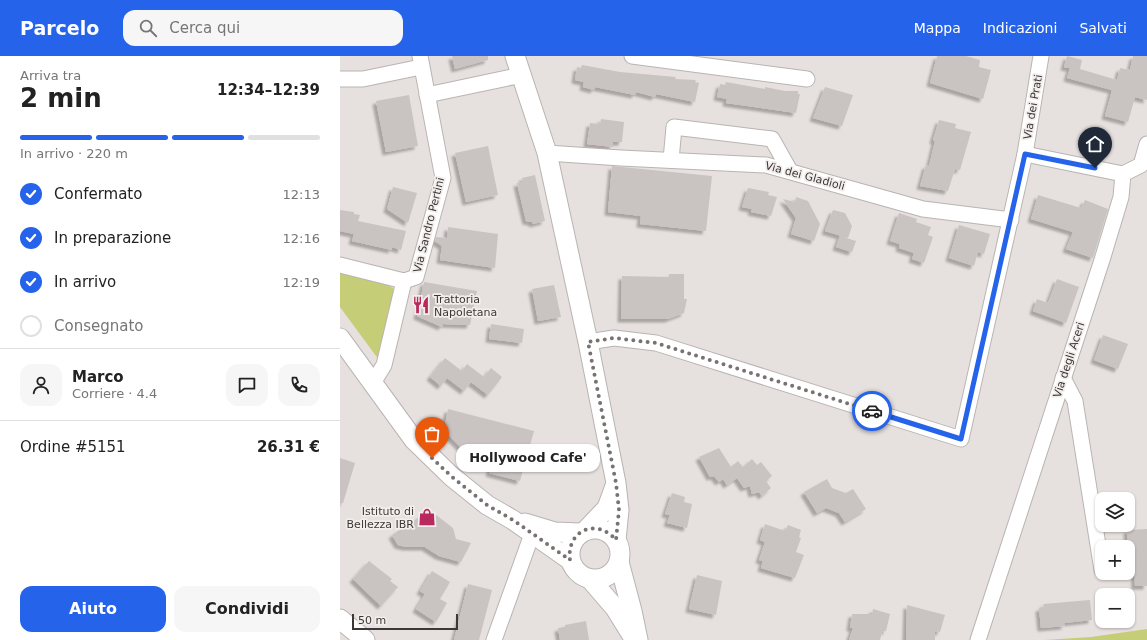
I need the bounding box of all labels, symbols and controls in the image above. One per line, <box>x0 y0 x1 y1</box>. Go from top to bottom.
search box <box>123 10 403 46</box>
text: Parcelo <box>20 17 99 39</box>
icon: search <box>137 17 159 39</box>
text: Cerca qui <box>169 19 240 37</box>
text: Mappa <box>914 20 961 36</box>
text: Indicazioni <box>983 20 1057 36</box>
text: Salvati <box>1079 20 1127 36</box>
text: Arriva tra <box>20 68 81 83</box>
street label: Via dei Prati <box>1021 73 1045 141</box>
text: 12:34–12:39 <box>217 81 320 99</box>
text: 2 min <box>20 83 102 113</box>
pin <box>1078 127 1112 168</box>
icon: home <box>1084 133 1106 155</box>
text: In arrivo · 220 m <box>20 146 128 161</box>
street label: Via dei Gladioli <box>764 159 846 193</box>
street label: Via Sandro Pertini <box>411 176 447 274</box>
icon: check <box>20 183 42 205</box>
text: Confermato <box>54 185 142 203</box>
text: 12:13 <box>283 187 320 202</box>
icon: check <box>20 227 42 249</box>
text: In preparazione <box>54 229 171 247</box>
text: 12:16 <box>283 231 320 246</box>
icon: check <box>20 271 42 293</box>
text: In arrivo <box>54 273 116 291</box>
text: 12:19 <box>283 275 320 290</box>
place label: Trattoria Napoletana <box>433 293 497 319</box>
restaurant icon: Trattoria Napoletana <box>411 295 431 315</box>
text: Consegnato <box>54 317 143 335</box>
street label: Via degli Aceri <box>1051 321 1087 399</box>
button: person <box>20 364 62 406</box>
button: chat <box>226 364 268 406</box>
button: phone <box>278 364 320 406</box>
text: Marco <box>72 368 124 386</box>
text: Corriere · 4.4 <box>72 386 157 401</box>
courier <box>852 391 892 431</box>
icon: car <box>861 400 883 422</box>
pin <box>415 417 449 458</box>
icon: bag <box>421 423 443 445</box>
text: Ordine #5151 <box>20 438 126 456</box>
text: 26.31 € <box>257 438 320 456</box>
callout: Hollywood Cafe' <box>456 444 600 472</box>
text: Hollywood Cafe' <box>469 450 587 465</box>
map controls <box>1095 492 1135 628</box>
button: layers <box>1095 492 1135 532</box>
place label: Istituto di Bellezza IBR <box>347 505 414 531</box>
shop icon: Istituto di Bellezza IBR <box>417 507 437 527</box>
button: + <box>1095 540 1135 580</box>
button: Aiuto <box>20 586 166 632</box>
button: Condividi <box>174 586 320 632</box>
button: − <box>1095 588 1135 628</box>
scale bar <box>352 612 458 631</box>
text: 50 m <box>358 614 386 627</box>

